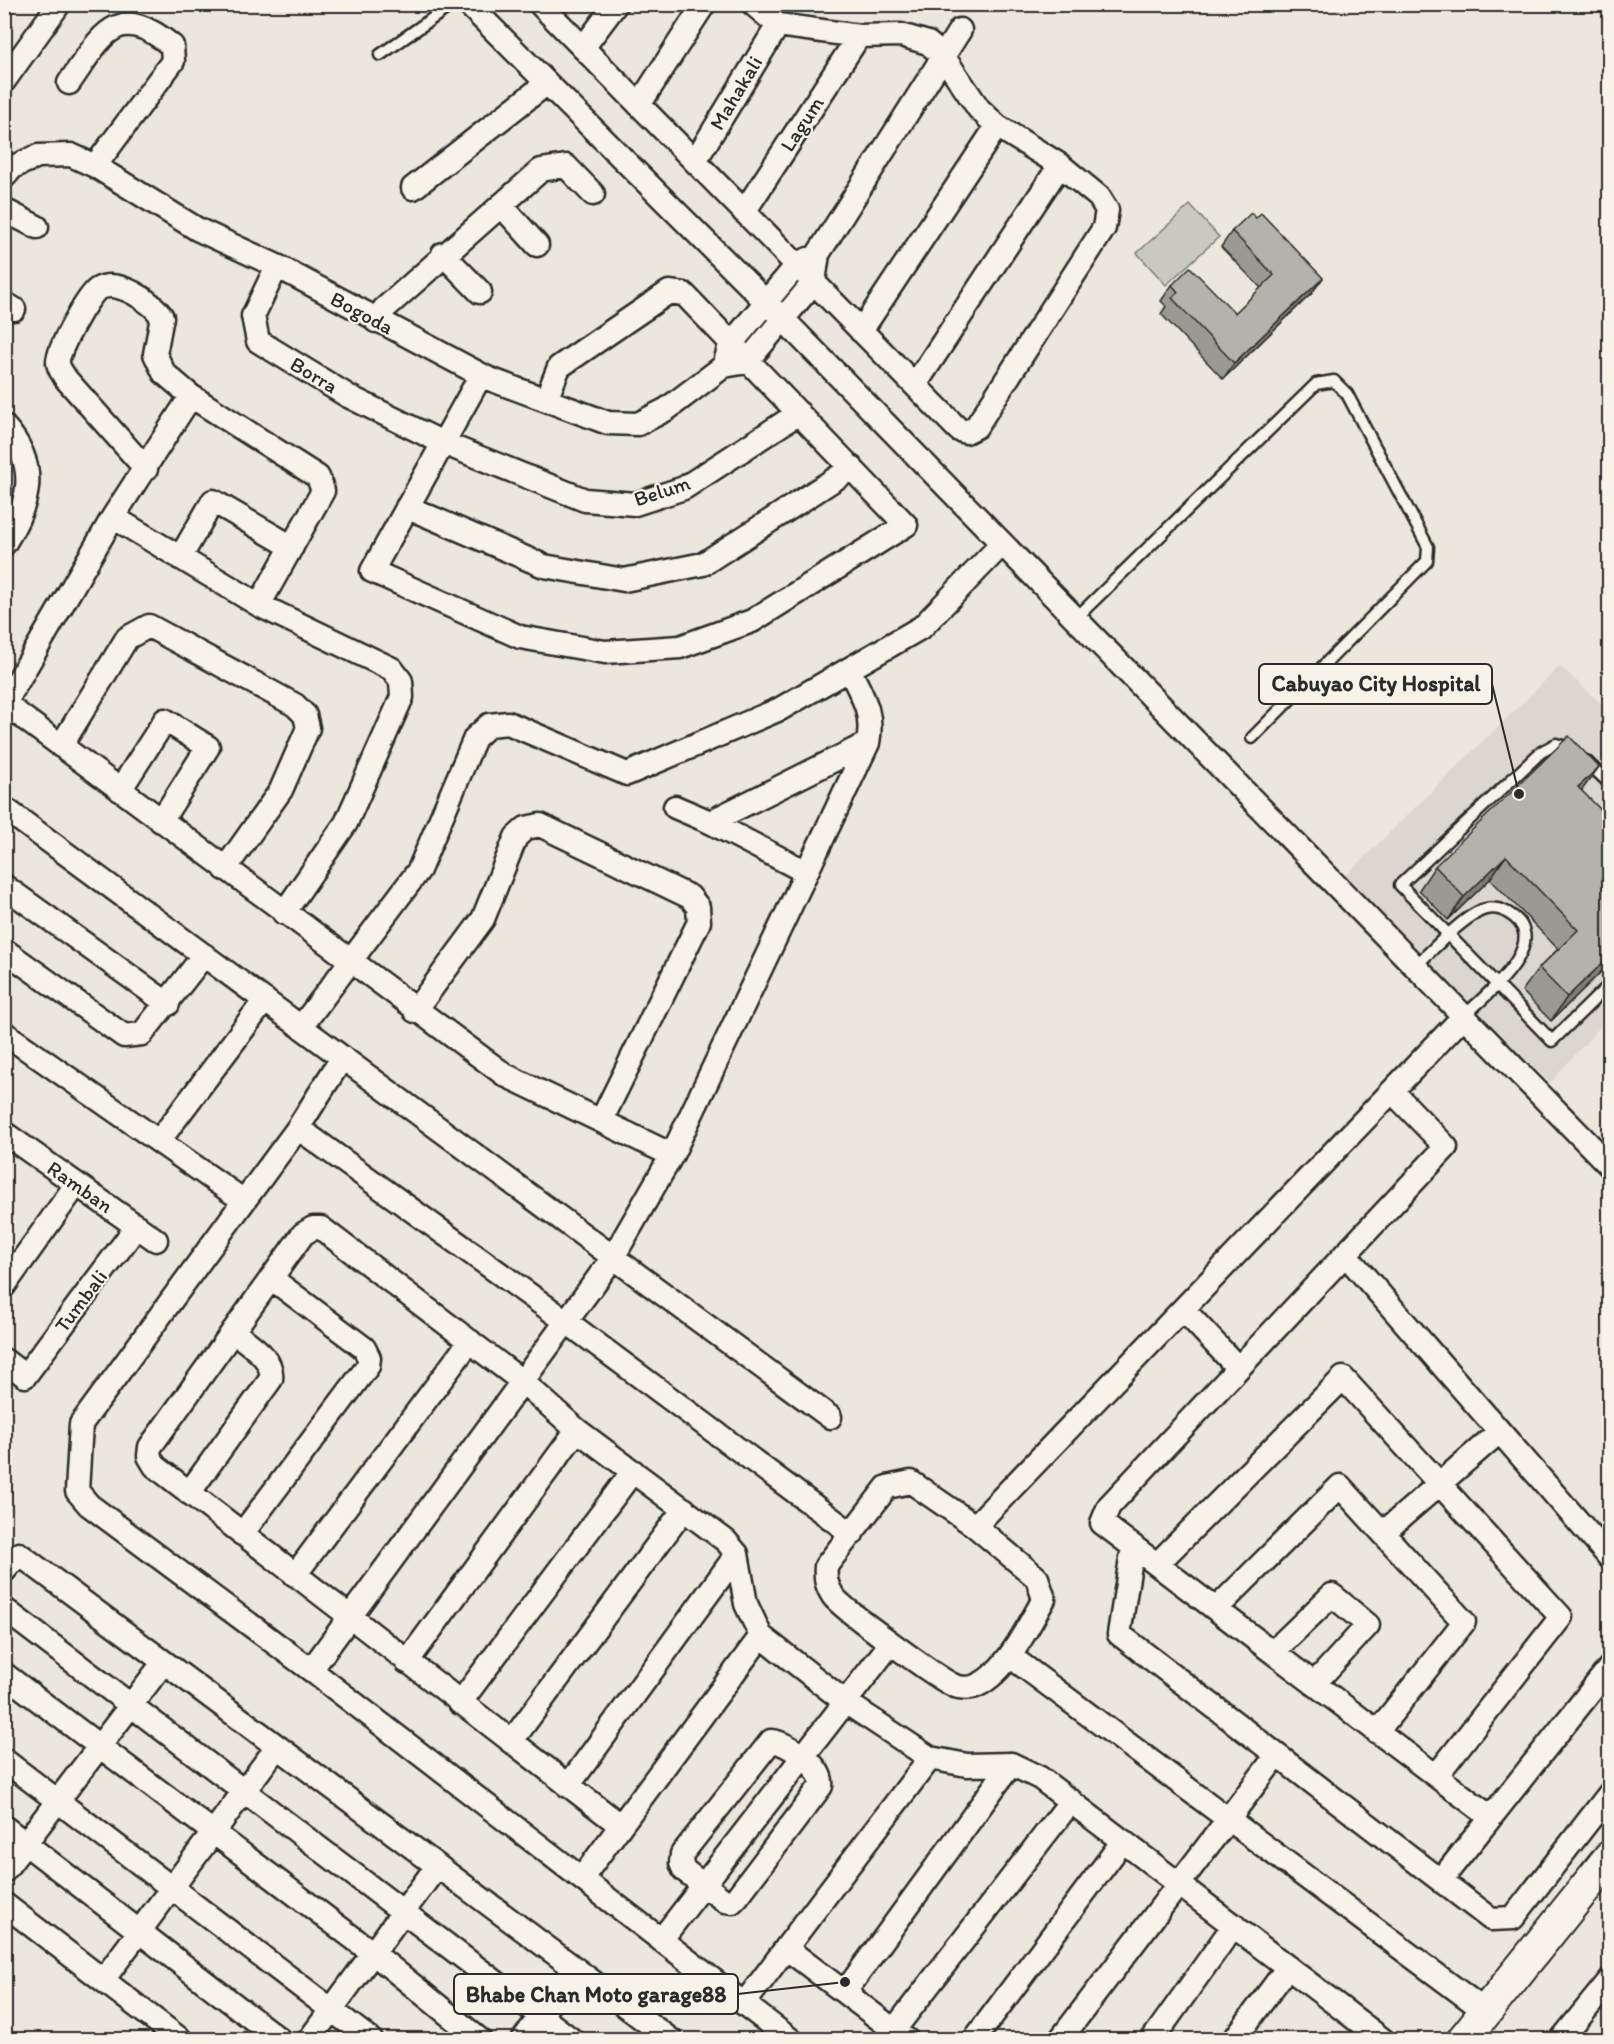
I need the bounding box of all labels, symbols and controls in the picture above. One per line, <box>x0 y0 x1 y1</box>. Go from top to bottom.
street label: Mahakali <box>704 51 767 134</box>
street label: Lagum <box>775 91 829 156</box>
street label: Bogoda <box>326 286 398 340</box>
street label: Borra <box>286 351 343 398</box>
street label: Belum <box>630 470 693 511</box>
callout: Cabuyao City Hospital <box>1259 664 1492 704</box>
text: Cabuyao City Hospital <box>1271 670 1481 697</box>
street label: Ramban <box>43 1155 118 1218</box>
street label: Tumbali <box>49 1264 112 1337</box>
callout: Bhabe Chan Moto garage88 <box>454 1974 738 2014</box>
text: Bhabe Chan Moto garage88 <box>466 1981 726 2008</box>

